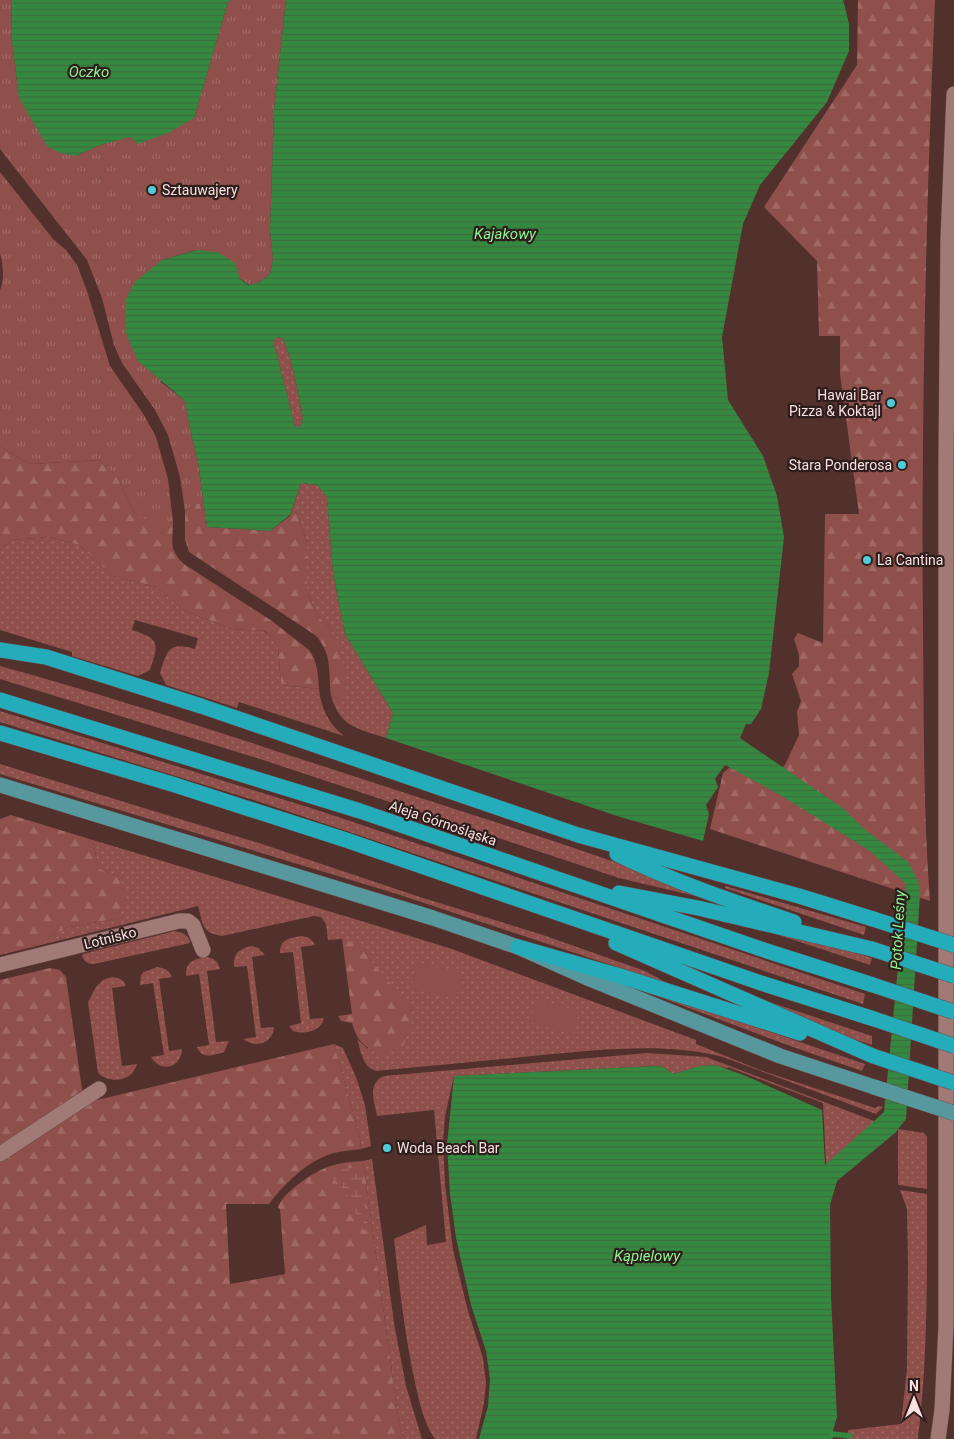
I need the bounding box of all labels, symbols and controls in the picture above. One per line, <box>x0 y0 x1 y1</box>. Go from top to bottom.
water label: Oczko <box>69 63 109 81</box>
place label: Sztauwajery <box>162 182 238 198</box>
marker: Sztauwajery <box>146 184 158 196</box>
water label: Kajakowy <box>474 225 537 243</box>
place label: Hawai Bar Pizza & Koktajl <box>789 387 881 419</box>
marker: Hawai Bar Pizza & Koktajl <box>885 397 897 409</box>
place label: Stara Ponderosa <box>789 457 892 473</box>
marker: Stara Ponderosa <box>896 459 908 471</box>
place label: La Cantina <box>877 552 943 568</box>
marker: La Cantina <box>861 554 873 566</box>
street label: Aleja Górnośląska <box>387 797 499 849</box>
water label: Potok Leśny <box>887 889 909 970</box>
street label: Lotnisko <box>82 924 138 952</box>
place label: Woda Beach Bar <box>397 1140 500 1156</box>
marker: Woda Beach Bar <box>381 1142 393 1154</box>
water label: Kąpielowy <box>614 1247 681 1265</box>
north arrow <box>889 1374 939 1424</box>
text: N <box>909 1378 919 1394</box>

